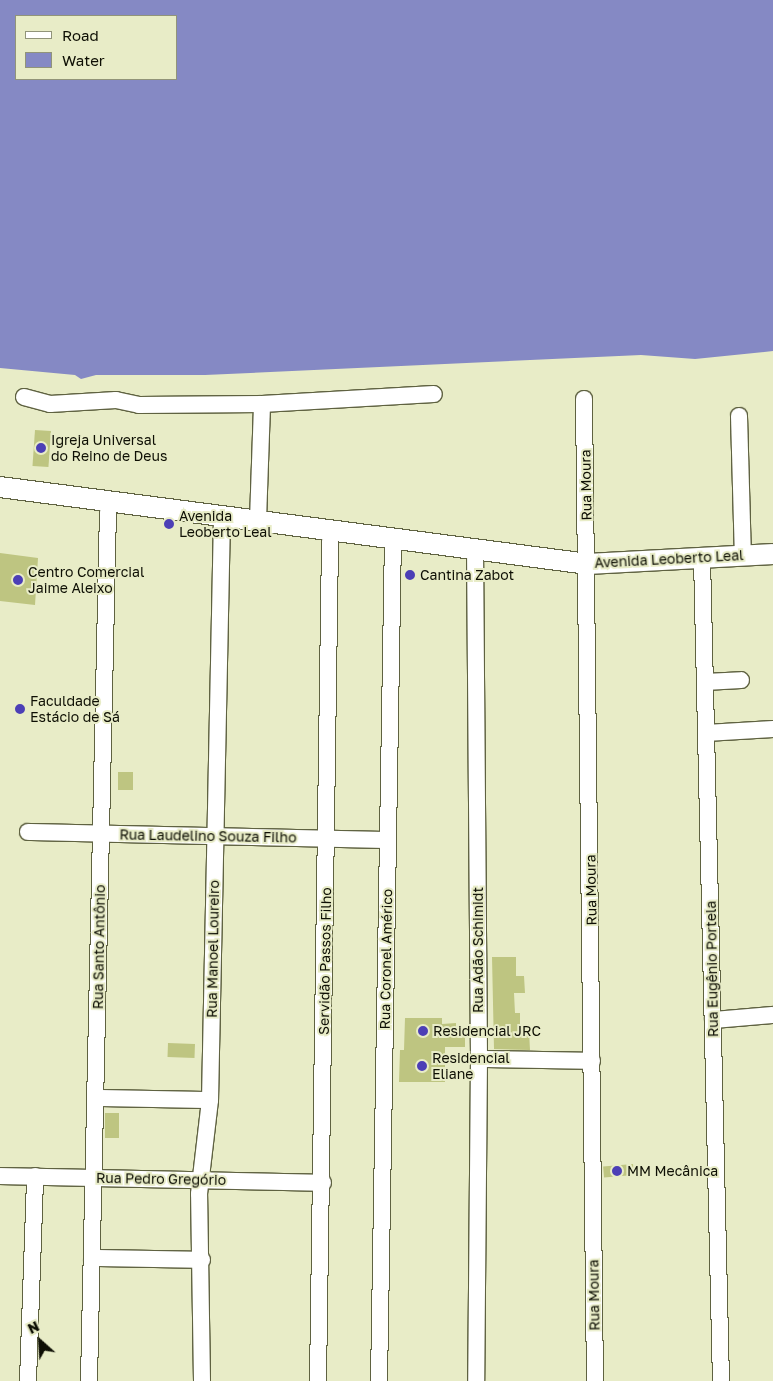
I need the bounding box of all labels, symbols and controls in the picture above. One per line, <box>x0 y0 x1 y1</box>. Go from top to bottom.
legend <box>15 15 178 80</box>
text: Road <box>62 26 99 44</box>
text: Water <box>62 51 105 69</box>
place label: Igreja Universal do Reino de Deus <box>51 432 167 464</box>
marker: Igreja Universal do Reino de Deus <box>35 442 47 454</box>
street label: Rua Moura <box>577 449 595 521</box>
place label: Avenida Leoberto Leal <box>179 508 272 540</box>
marker: Avenida Leoberto Leal <box>163 518 175 530</box>
street label: Avenida Leoberto Leal <box>594 547 744 571</box>
place label: Centro Comercial Jaime Aleixo <box>28 564 144 596</box>
place label: Cantina Zabot <box>420 567 514 583</box>
marker: Cantina Zabot <box>404 569 416 581</box>
marker: Centro Comercial Jaime Aleixo <box>12 574 24 586</box>
place label: Faculdade Estácio de Sá <box>30 693 120 726</box>
marker: Faculdade Estácio de Sá <box>14 703 26 715</box>
street label: Rua Laudelino Souza Filho <box>119 826 297 846</box>
street label: Rua Moura <box>582 854 600 926</box>
street label: Rua Manoel Loureiro <box>203 880 223 1018</box>
street label: Rua Santo Antônio <box>90 885 108 1009</box>
street label: Servidão Passos Filho <box>315 887 335 1035</box>
street label: Rua Adão Schimidt <box>470 887 486 1013</box>
street label: Rua Coronel Américo <box>376 889 396 1029</box>
street label: Rua Eugênio Portela <box>702 901 722 1037</box>
place label: Residencial JRC <box>433 1023 541 1039</box>
marker: Residencial JRC <box>417 1025 429 1037</box>
place label: Residencial Eliane <box>432 1050 510 1082</box>
marker: Residencial Eliane <box>416 1060 428 1072</box>
place label: MM Mecânica <box>627 1163 718 1179</box>
marker: MM Mecânica <box>611 1165 623 1177</box>
street label: Rua Pedro Gregório <box>96 1169 226 1189</box>
street label: Rua Moura <box>585 1259 603 1331</box>
north arrow <box>15 1316 65 1366</box>
text: N <box>25 1317 42 1337</box>

